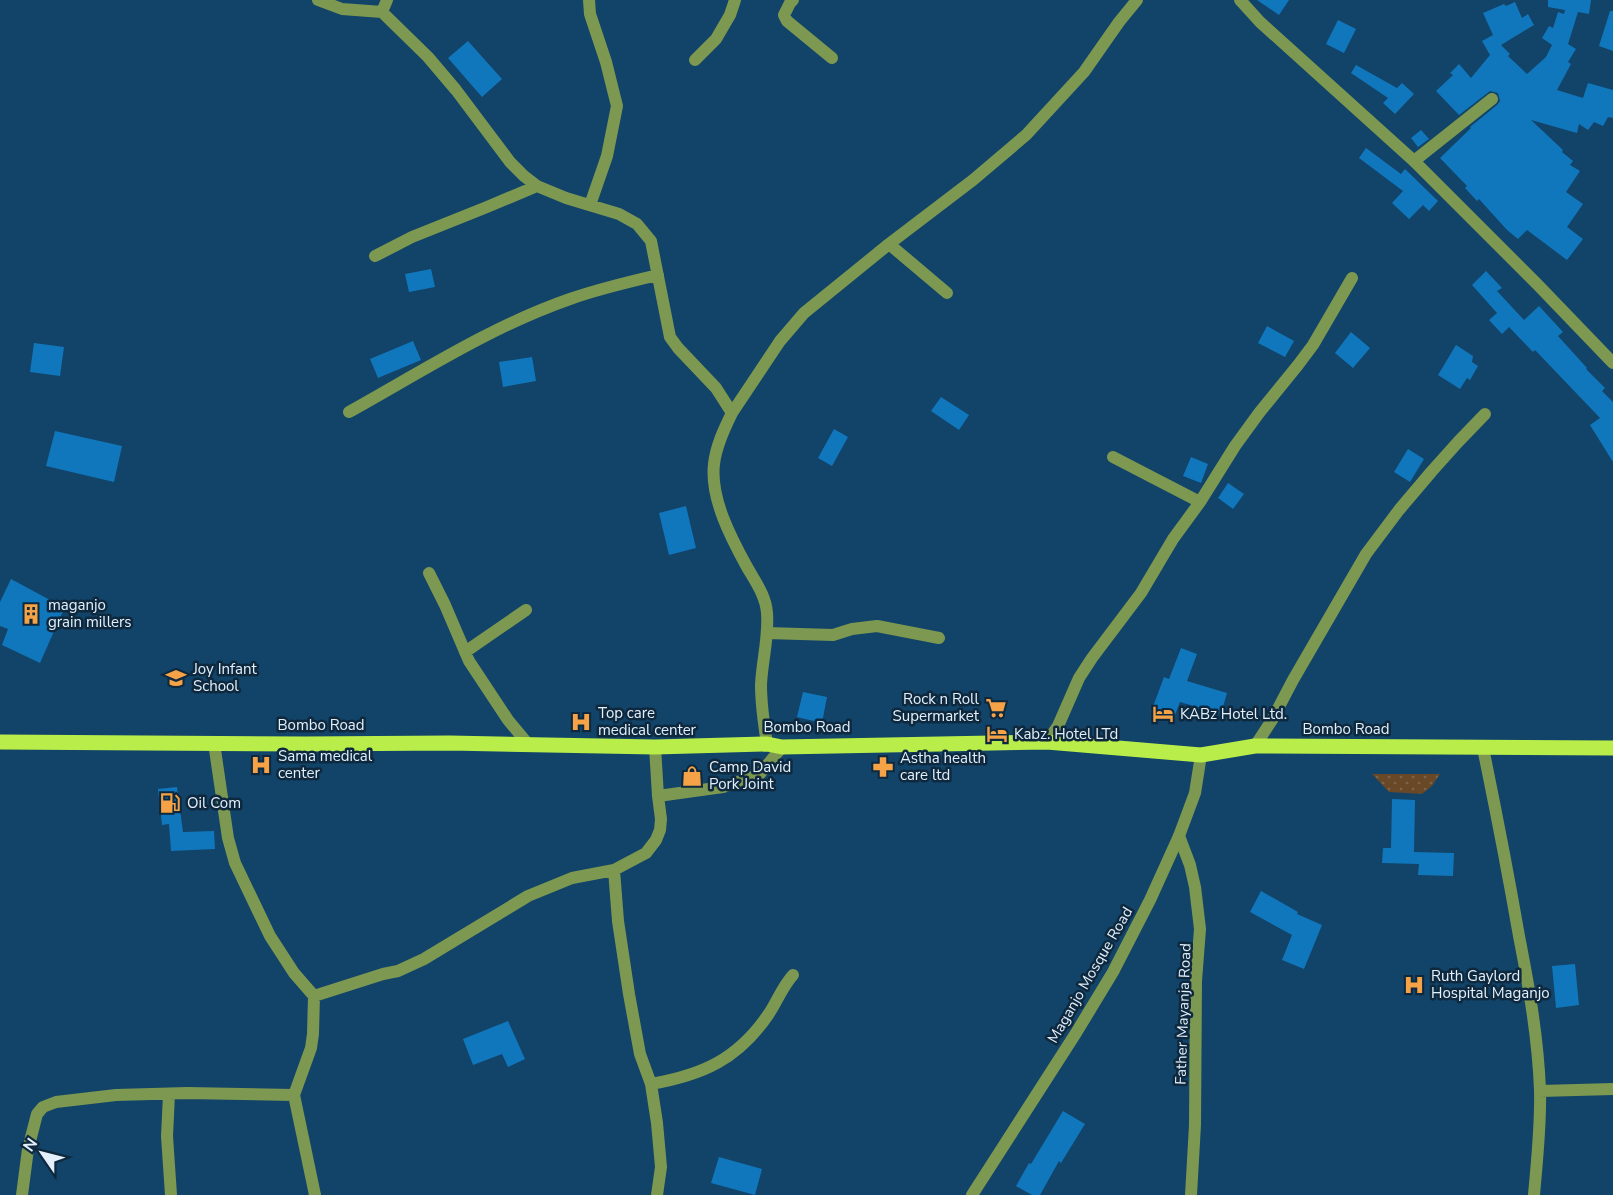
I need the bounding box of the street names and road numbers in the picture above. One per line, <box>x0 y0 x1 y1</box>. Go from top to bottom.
street label: Bombo Road <box>277 715 365 735</box>
street label: Bombo Road <box>763 717 851 737</box>
street label: Bombo Road <box>1302 719 1390 739</box>
street label: Maganjo Mosque Road <box>1043 903 1137 1047</box>
street label: Father Mayanja Road <box>1171 943 1195 1085</box>

